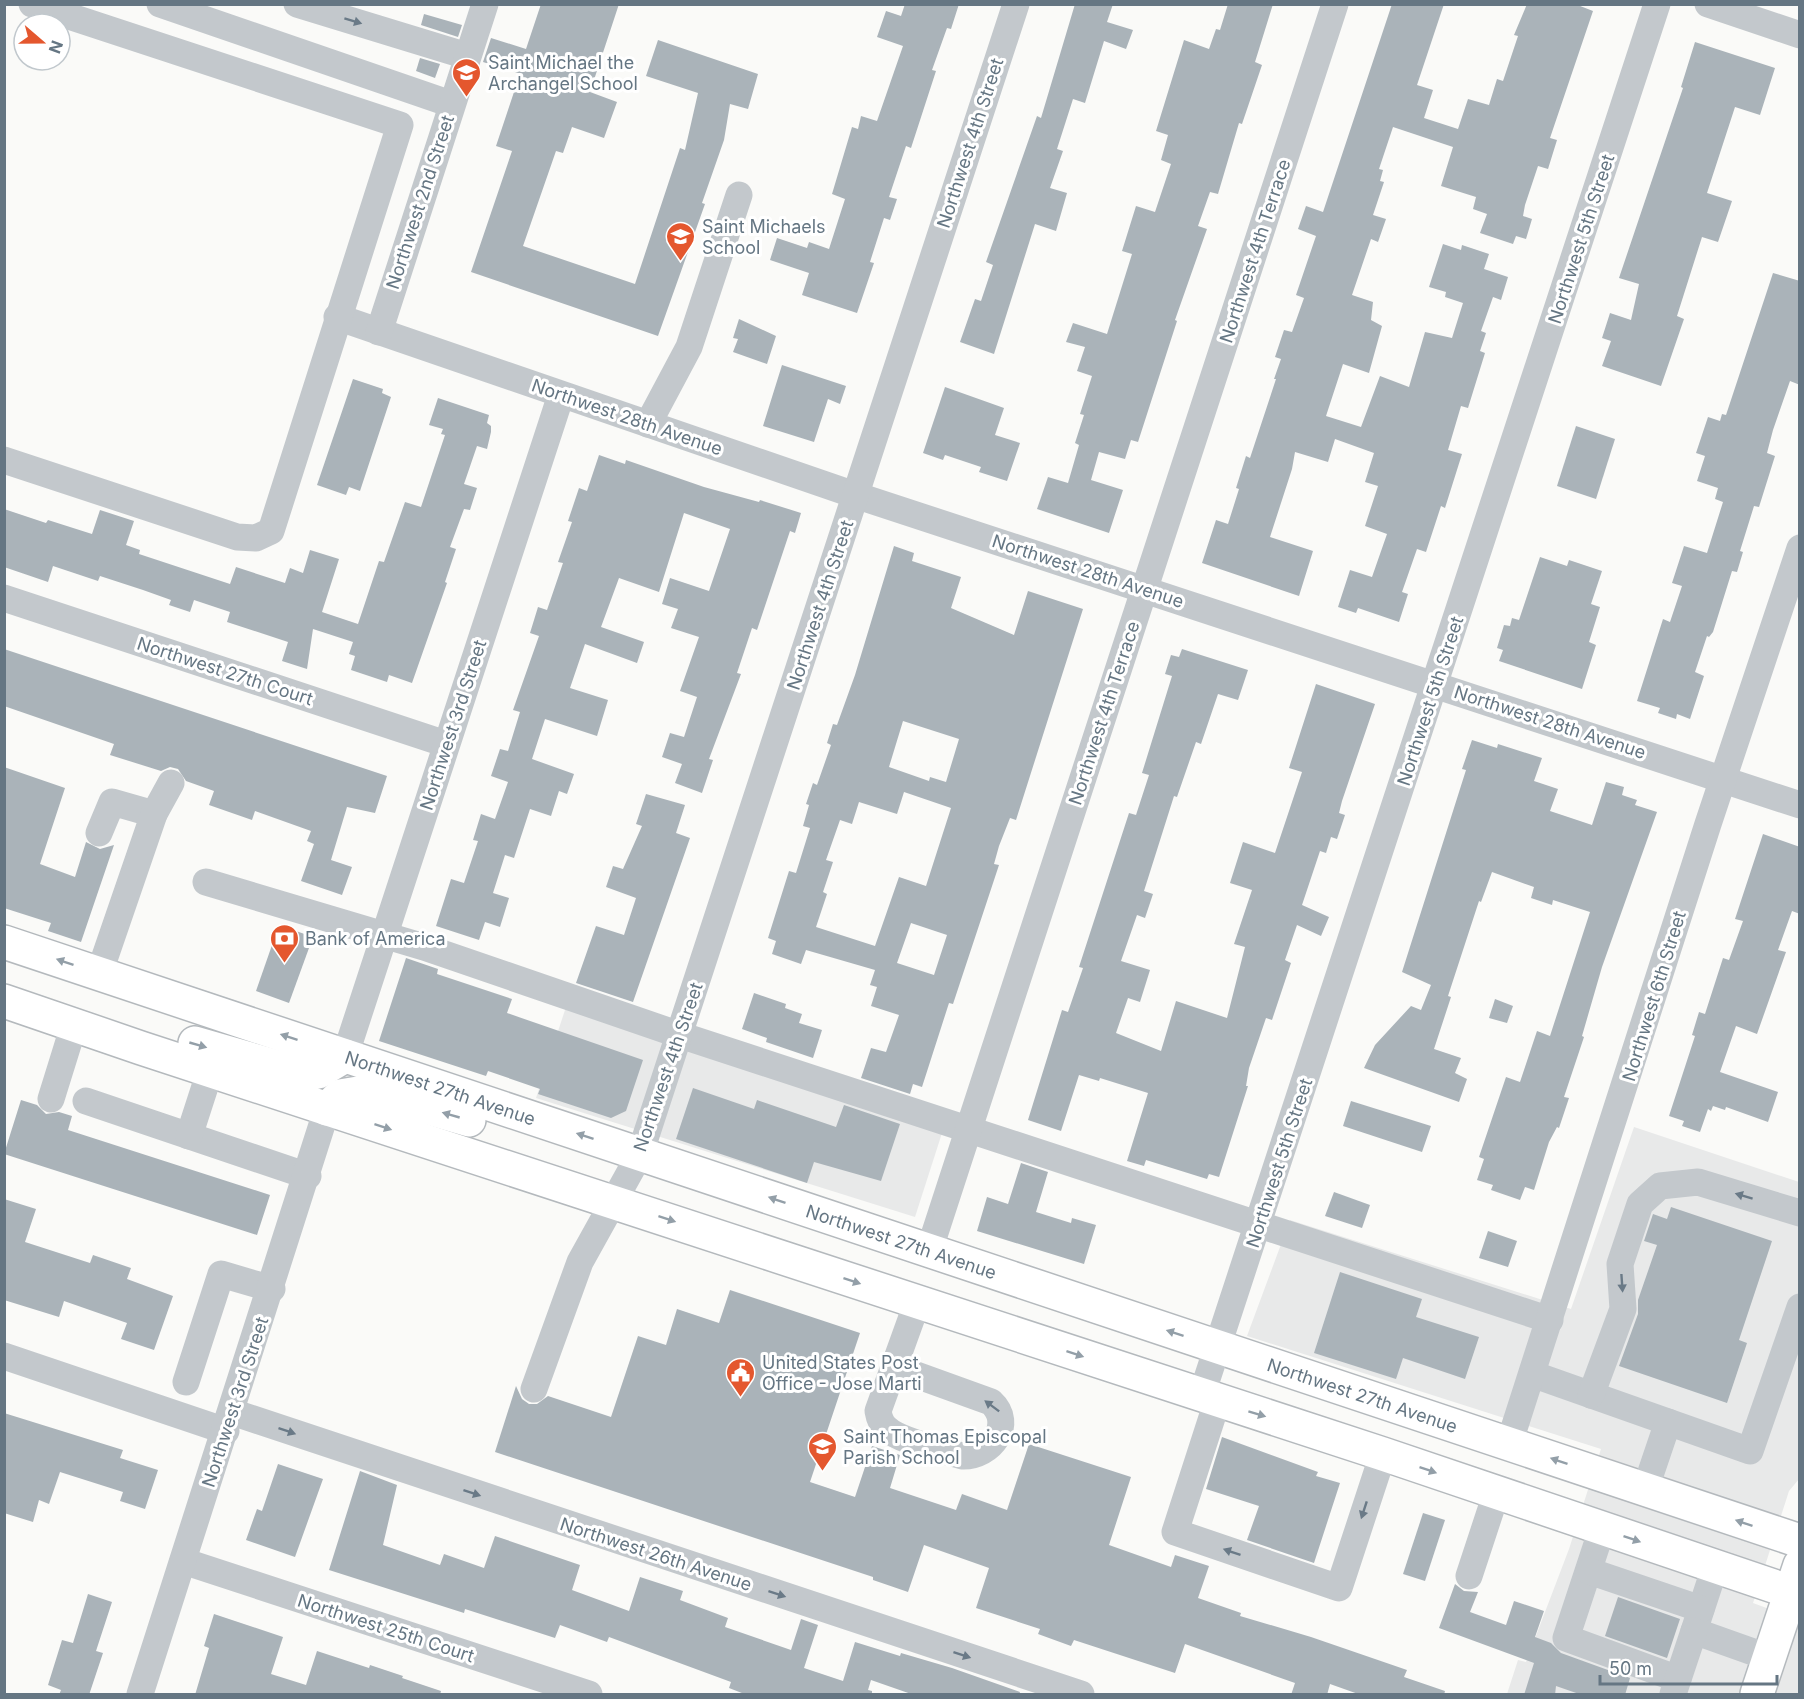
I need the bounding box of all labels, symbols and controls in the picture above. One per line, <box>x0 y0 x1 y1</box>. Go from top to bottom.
north arrow <box>12 12 72 72</box>
one-way arrow <box>344 17 362 27</box>
text: N <box>45 38 68 56</box>
place label: Saint Michael the Archangel School <box>488 52 638 94</box>
street label: Northwest 4th Street <box>933 55 1007 231</box>
school or university icon: Saint Michael the Archangel School <box>451 56 483 98</box>
street label: Northwest 2nd Street <box>382 112 458 292</box>
street label: Northwest 5th Street <box>1544 152 1618 326</box>
street label: Northwest 4th Terrace <box>1215 156 1295 346</box>
place label: Saint Michaels School <box>702 216 826 258</box>
school or university icon: Saint Michaels School <box>665 220 697 262</box>
street label: Northwest 28th Avenue <box>529 374 725 460</box>
street label: Northwest 4th Street <box>783 517 857 693</box>
street label: Northwest 28th Avenue <box>990 530 1186 612</box>
street label: Northwest 5th Street <box>1393 614 1467 788</box>
street label: Northwest 4th Terrace <box>1064 618 1144 808</box>
street label: Northwest 27th Court <box>134 633 316 709</box>
street label: Northwest 3rd Street <box>416 637 490 813</box>
street label: Northwest 28th Avenue <box>1452 681 1648 763</box>
street label: Northwest 6th Street <box>1618 908 1690 1084</box>
bank icon: Bank of America <box>268 922 300 964</box>
place label: Bank of America <box>305 928 446 949</box>
one-way arrow <box>56 957 74 967</box>
street label: Northwest 4th Street <box>629 980 707 1154</box>
one-way arrow <box>280 1032 298 1042</box>
one-way arrow <box>189 1040 208 1050</box>
street label: Northwest 27th Avenue <box>342 1046 538 1129</box>
street label: Northwest 5th Street <box>1242 1076 1316 1250</box>
one-way arrow <box>442 1110 460 1119</box>
one-way arrow <box>374 1123 392 1132</box>
one-way arrow <box>576 1130 594 1140</box>
one-way arrow <box>1735 1191 1753 1200</box>
one-way arrow <box>768 1195 786 1205</box>
street label: Northwest 27th Avenue <box>804 1200 999 1283</box>
one-way arrow <box>658 1215 676 1225</box>
one-way arrow <box>1617 1273 1627 1292</box>
one-way arrow <box>843 1277 861 1286</box>
street label: Northwest 3rd Street <box>198 1314 272 1490</box>
one-way arrow <box>1166 1327 1184 1337</box>
one-way arrow <box>1066 1350 1084 1360</box>
place label: United States Post Office - Jose Marti <box>762 1352 922 1394</box>
street label: Northwest 27th Avenue <box>1265 1354 1460 1437</box>
public building icon: United States Post Office - Jose Marti <box>725 1356 757 1398</box>
one-way arrow <box>984 1400 1000 1412</box>
one-way arrow <box>1248 1410 1266 1419</box>
one-way arrow <box>278 1426 296 1436</box>
place label: Saint Thomas Episcopal Parish School <box>843 1426 1047 1468</box>
school or university icon: Saint Thomas Episcopal Parish School <box>806 1430 838 1472</box>
one-way arrow <box>1550 1455 1568 1465</box>
one-way arrow <box>1419 1465 1437 1475</box>
one-way arrow <box>463 1488 481 1498</box>
one-way arrow <box>1359 1501 1369 1519</box>
street label: Northwest 26th Avenue <box>558 1513 754 1595</box>
one-way arrow <box>1735 1517 1753 1527</box>
one-way arrow <box>1623 1535 1641 1545</box>
one-way arrow <box>1223 1546 1241 1556</box>
one-way arrow <box>768 1589 786 1599</box>
street label: Northwest 25th Court <box>295 1590 477 1667</box>
scale bar <box>1600 1648 1777 1686</box>
one-way arrow <box>953 1651 971 1660</box>
text: 50 m <box>1609 1658 1652 1679</box>

